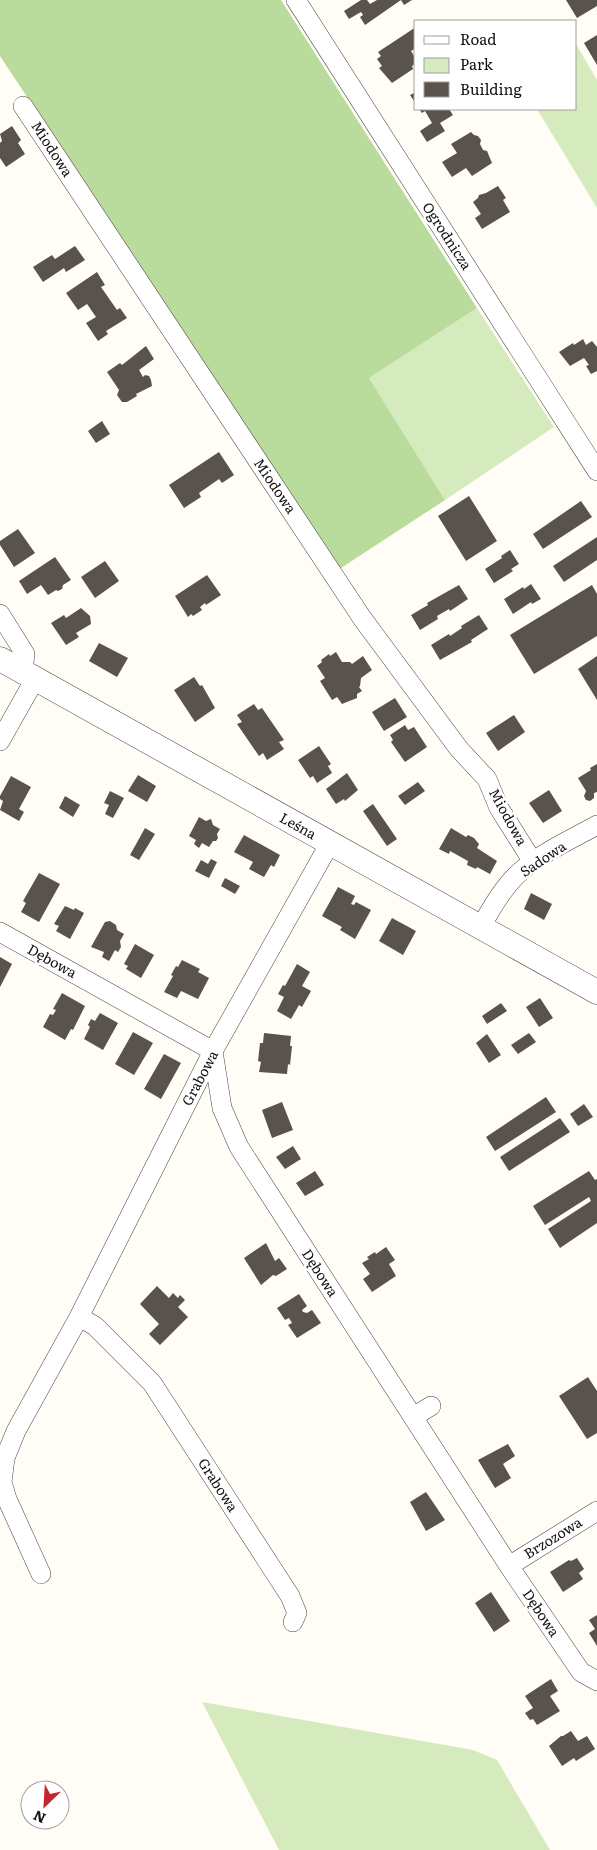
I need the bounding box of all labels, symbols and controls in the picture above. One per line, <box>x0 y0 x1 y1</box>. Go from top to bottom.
legend <box>414 20 577 110</box>
text: Road <box>460 27 496 50</box>
text: Park <box>460 52 494 75</box>
text: Building <box>460 77 522 100</box>
street label: Miodowa <box>27 117 79 181</box>
street label: Ogrodnicza <box>419 198 477 274</box>
street label: Miodowa <box>250 454 302 517</box>
street label: Miodowa <box>485 784 533 849</box>
street label: Leśna <box>277 807 321 844</box>
street label: Sadowa <box>515 835 570 881</box>
street label: Dębowa <box>24 938 81 982</box>
street label: Grabowa <box>176 1046 222 1109</box>
street label: Dębowa <box>298 1245 344 1301</box>
street label: Grabowa <box>194 1454 244 1516</box>
street label: Brzozowa <box>520 1511 586 1563</box>
street label: Dębowa <box>519 1585 565 1641</box>
north arrow <box>20 1780 70 1830</box>
text: N <box>29 1806 49 1829</box>

